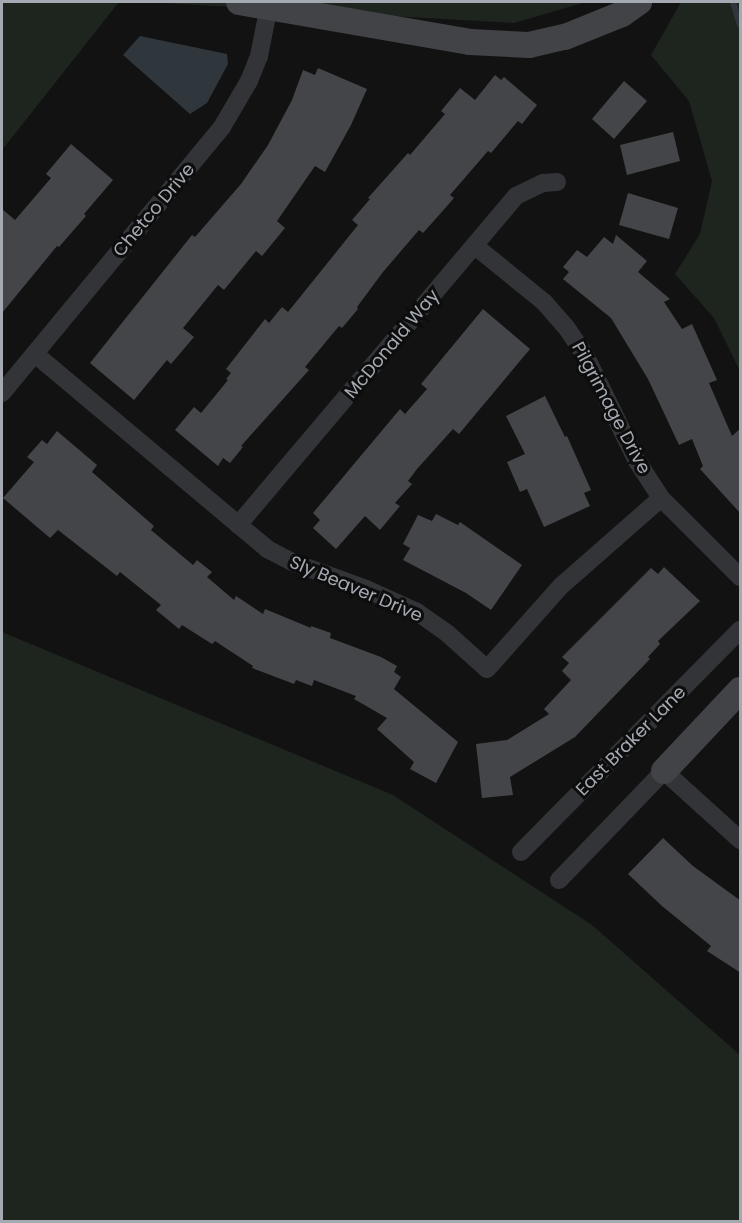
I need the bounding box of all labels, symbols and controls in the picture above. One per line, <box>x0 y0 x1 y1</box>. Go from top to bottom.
street label: Chetco Drive <box>109 159 199 261</box>
street label: McDonald Way <box>340 285 444 403</box>
street label: Pilgrimage Drive <box>567 338 655 478</box>
street label: Sly Beaver Drive <box>286 551 426 627</box>
street label: East Braker Lane <box>572 682 690 800</box>

